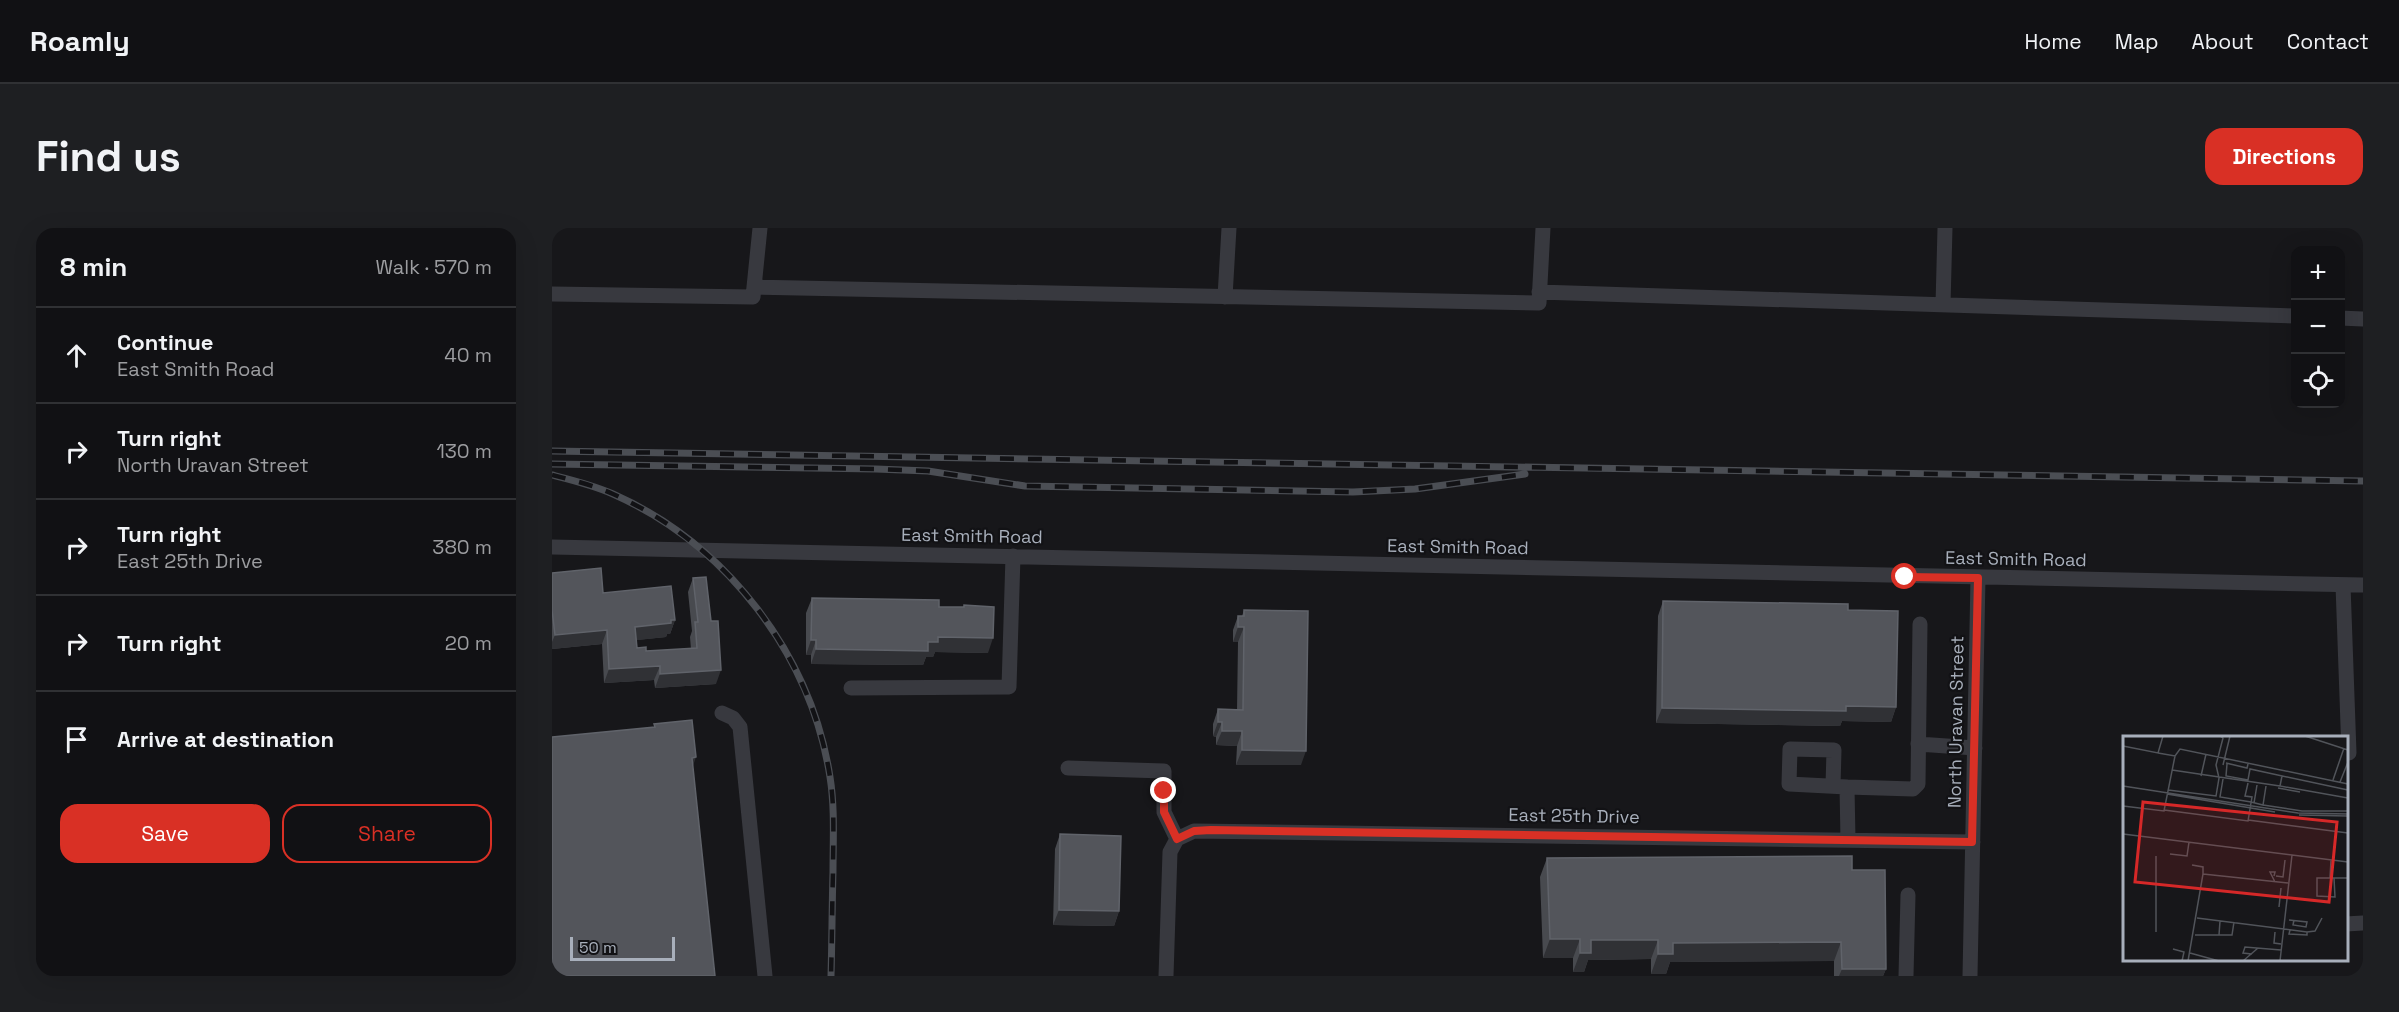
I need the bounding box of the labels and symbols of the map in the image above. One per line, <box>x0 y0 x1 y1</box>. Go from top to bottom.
street label: East Smith Road <box>901 523 1043 548</box>
street label: East Smith Road <box>1387 534 1529 559</box>
street label: East Smith Road <box>1945 546 2087 571</box>
route start <box>1891 563 1917 589</box>
street label: North Uravan Street <box>1942 636 1969 808</box>
inset map <box>2123 736 2348 961</box>
route end <box>1150 777 1176 803</box>
street label: East 25th Drive <box>1508 803 1640 828</box>
scale bar <box>570 934 675 962</box>

